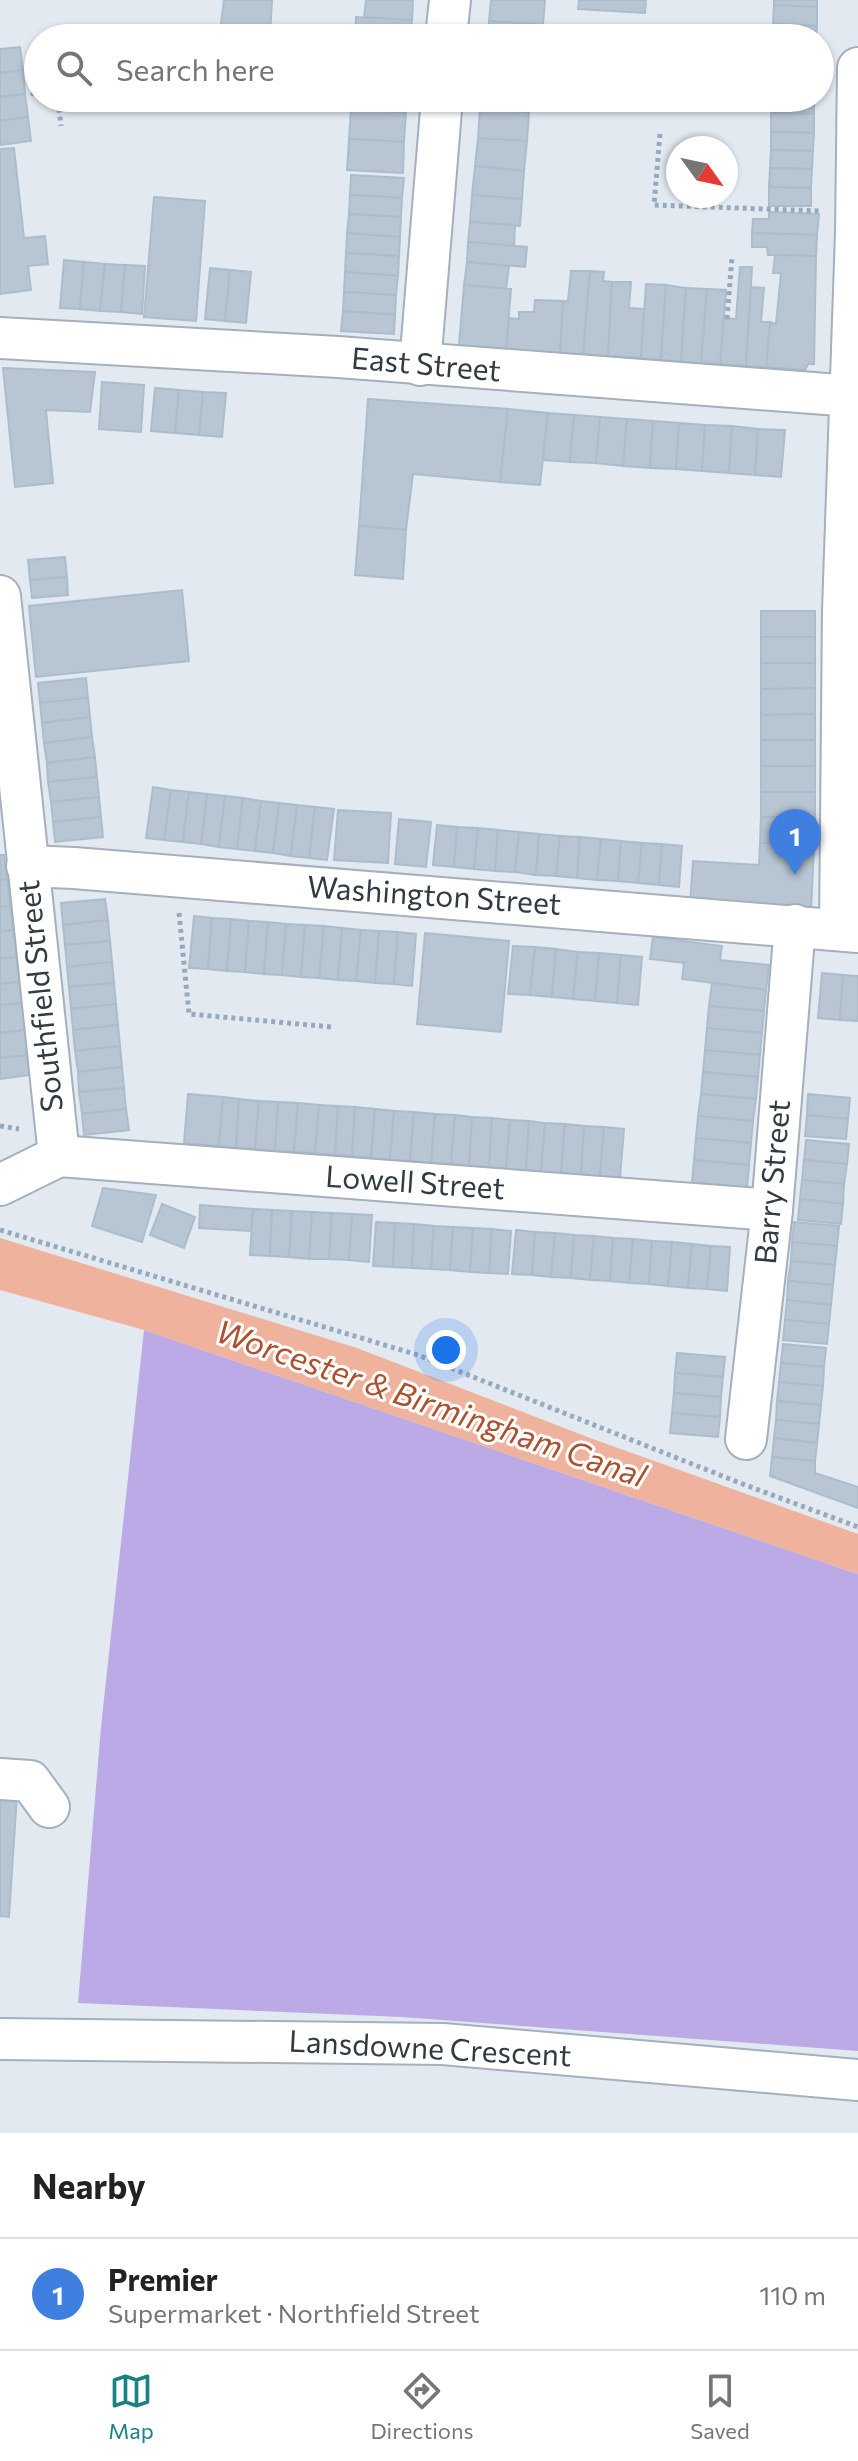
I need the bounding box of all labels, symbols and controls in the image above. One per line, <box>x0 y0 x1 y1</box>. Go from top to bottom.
search box <box>24 24 834 112</box>
icon: search <box>52 46 96 90</box>
text: Search here <box>116 50 275 87</box>
north arrow <box>666 136 738 208</box>
street label: East Street <box>350 338 502 387</box>
pin: 1 <box>769 809 821 875</box>
street label: Washington Street <box>306 866 562 921</box>
street label: Southfield Street <box>8 879 69 1114</box>
street label: Barry Street <box>745 1098 796 1266</box>
street label: Lowell Street <box>324 1156 506 1205</box>
water label: Worcester & Birmingham Canal <box>211 1310 653 1495</box>
your location <box>426 1330 466 1370</box>
street label: Lansdowne Crescent <box>288 2021 572 2072</box>
text: Nearby <box>32 2164 146 2206</box>
text: Premier <box>108 2260 218 2297</box>
text: 1 <box>52 2279 64 2310</box>
text: 110 m <box>759 2279 826 2310</box>
text: Supermarket · Northfield Street <box>108 2297 480 2328</box>
tab: Map <box>108 2369 154 2444</box>
tab: Directions <box>370 2369 474 2444</box>
tab: Saved <box>690 2369 750 2444</box>

